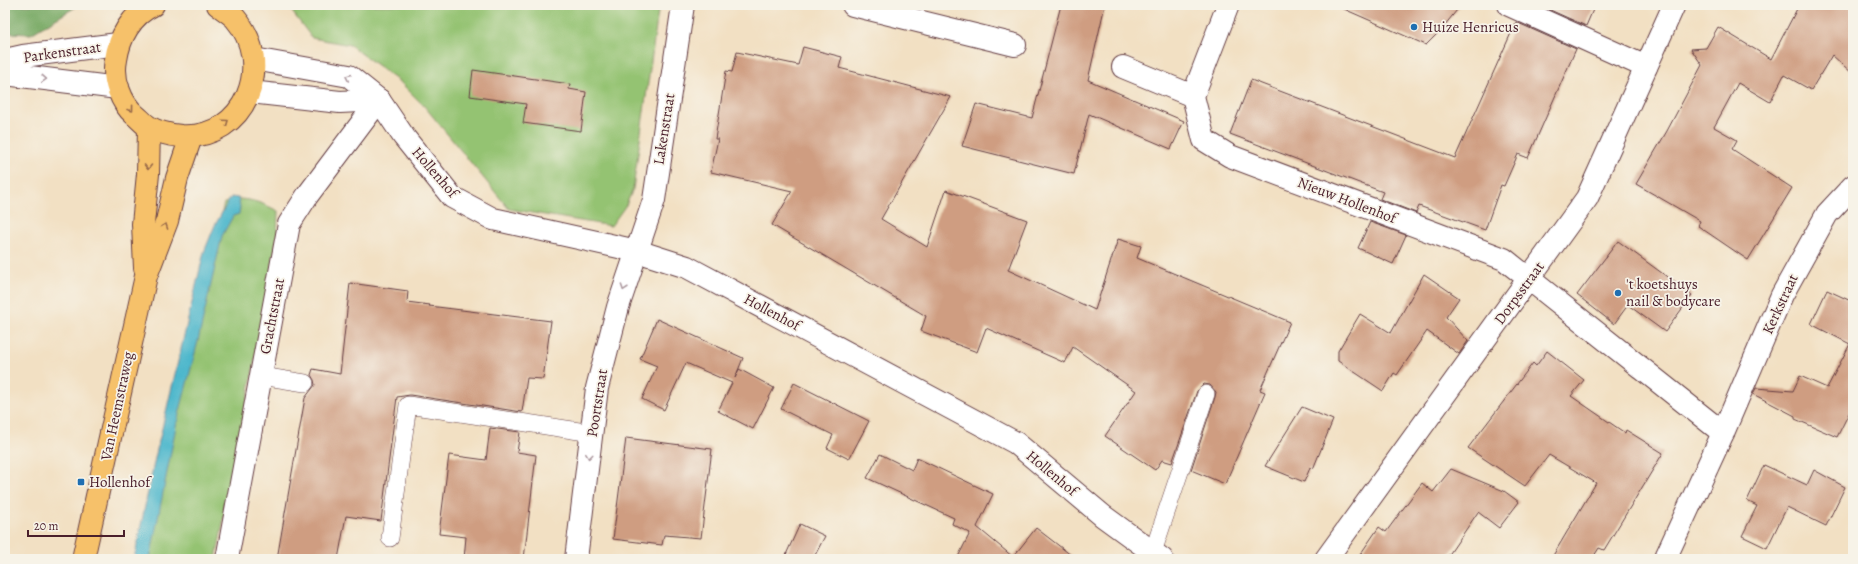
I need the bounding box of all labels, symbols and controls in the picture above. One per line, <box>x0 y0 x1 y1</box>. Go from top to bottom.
place label: Huize Henricus <box>1422 17 1519 37</box>
marker: Huize Henricus <box>1409 22 1419 32</box>
street label: Parkenstraat <box>22 37 102 67</box>
one-way arrow <box>345 74 352 82</box>
one-way arrow <box>41 75 47 84</box>
street label: Lakenstraat <box>648 92 680 166</box>
one-way arrow <box>126 105 133 112</box>
one-way arrow <box>222 120 229 127</box>
street label: Hollenhof <box>407 142 464 203</box>
one-way arrow <box>144 164 153 170</box>
street label: Nieuw Hollenhof <box>1295 172 1401 229</box>
one-way arrow <box>160 223 169 230</box>
street label: Dorpsstraat <box>1489 257 1549 328</box>
street label: Kerkstraat <box>1757 271 1803 337</box>
place label: 't koetshuys nail & bodycare <box>1626 274 1721 311</box>
street label: Grachtstraat <box>255 276 289 356</box>
one-way arrow <box>620 285 629 292</box>
marker: 't koetshuys nail & bodycare <box>1613 288 1623 298</box>
street label: Hollenhof <box>740 289 806 336</box>
street label: Van Heemstraweg <box>95 349 138 463</box>
street label: Poortstraat <box>582 367 612 439</box>
street label: Hollenhof <box>1022 446 1083 502</box>
one-way arrow <box>584 453 593 459</box>
place label: Hollenhof <box>89 472 152 492</box>
marker: Hollenhof <box>76 477 86 487</box>
scale bar <box>28 512 124 538</box>
text: 20 m <box>34 518 58 534</box>

